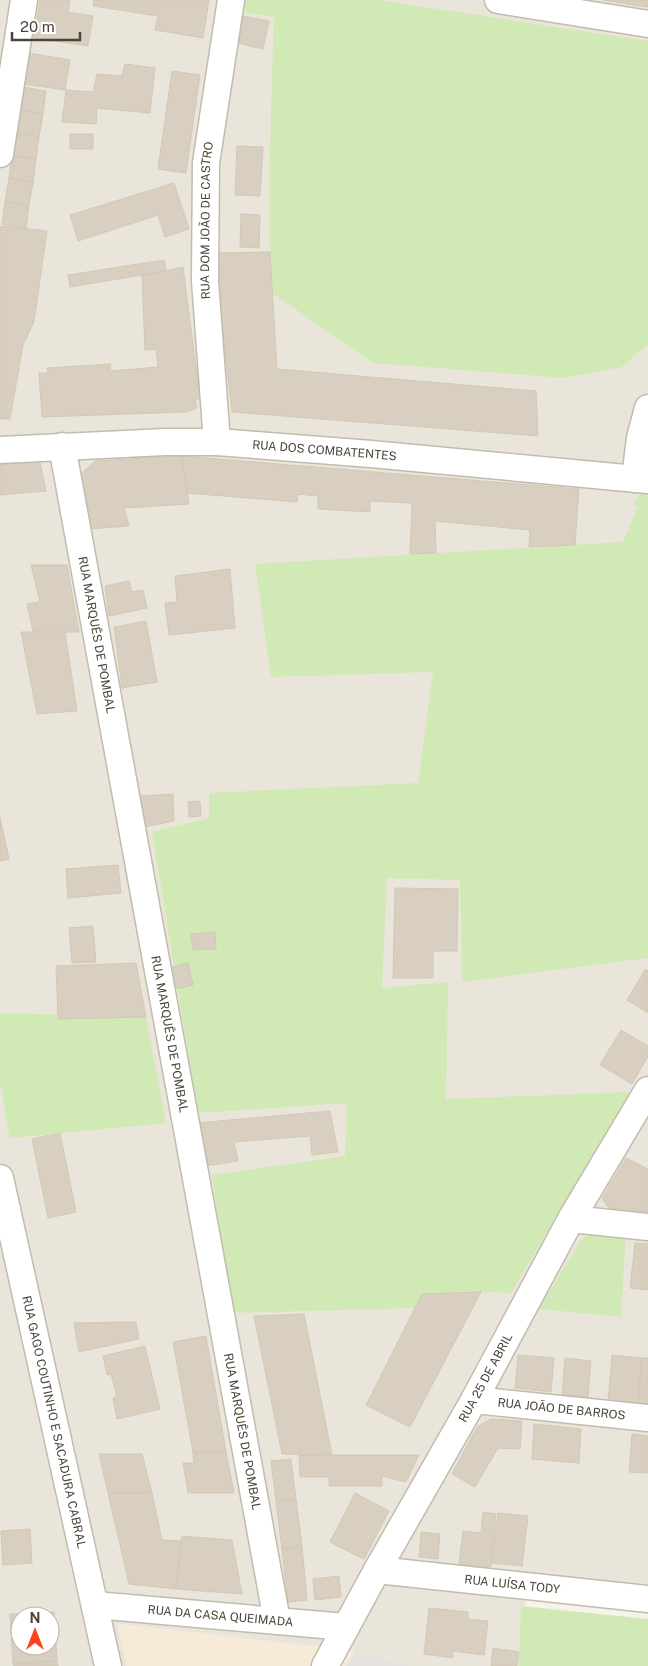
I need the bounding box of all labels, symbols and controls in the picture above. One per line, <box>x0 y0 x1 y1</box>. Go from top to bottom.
scale bar <box>12 10 80 42</box>
text: 20 m <box>20 18 55 35</box>
street label: RUA DOM JOÃO DE CASTRO <box>198 140 216 300</box>
street label: RUA DOS COMBATENTES <box>252 438 397 463</box>
street label: RUA MARQUÊS DE POMBAL <box>75 555 118 715</box>
street label: RUA MARQUÊS DE POMBAL <box>148 955 191 1114</box>
street label: RUA GAGO COUTINHO E SACADURA CABRAL <box>19 1294 89 1550</box>
street label: RUA 25 DE ABRIL <box>456 1331 515 1425</box>
street label: RUA MARQUÊS DE POMBAL <box>221 1352 264 1511</box>
street label: RUA JOÃO DE BARROS <box>497 1395 626 1423</box>
street label: RUA LUÍSA TODY <box>464 1572 561 1597</box>
street label: RUA DA CASA QUEIMADA <box>147 1603 294 1629</box>
north arrow <box>10 1606 60 1656</box>
text: N <box>30 1610 40 1626</box>

